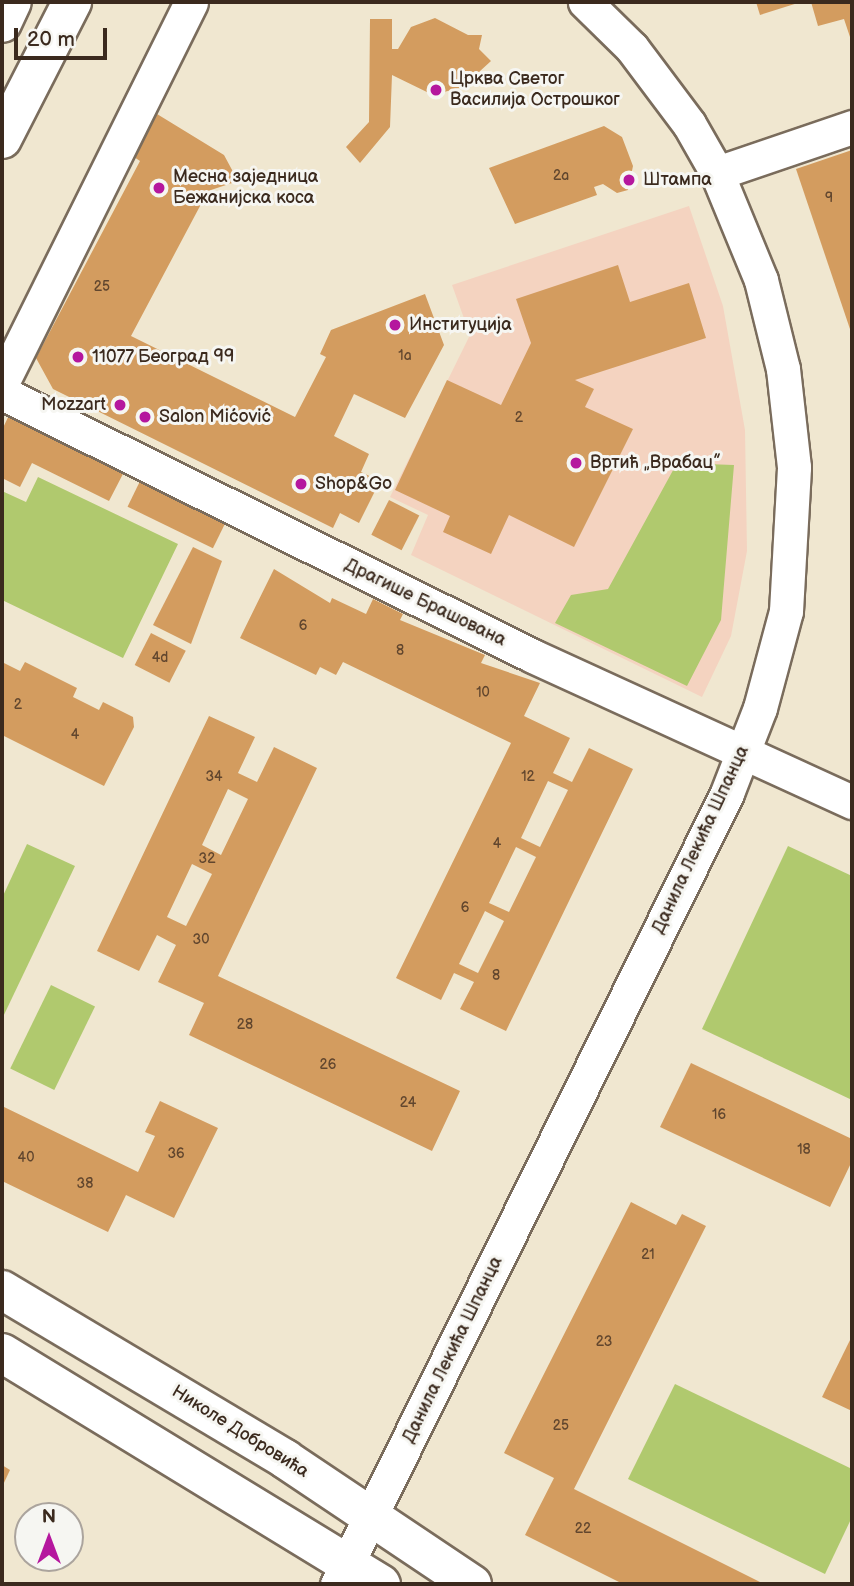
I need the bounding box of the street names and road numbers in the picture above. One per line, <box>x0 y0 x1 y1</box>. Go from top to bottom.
street label: Драгише Брашована <box>341 555 509 651</box>
street label: Данила Лекића Шпанца <box>648 743 754 937</box>
street label: Данила Лекића Шпанца <box>398 1253 508 1447</box>
street label: Николе Добровића <box>167 1381 313 1483</box>

